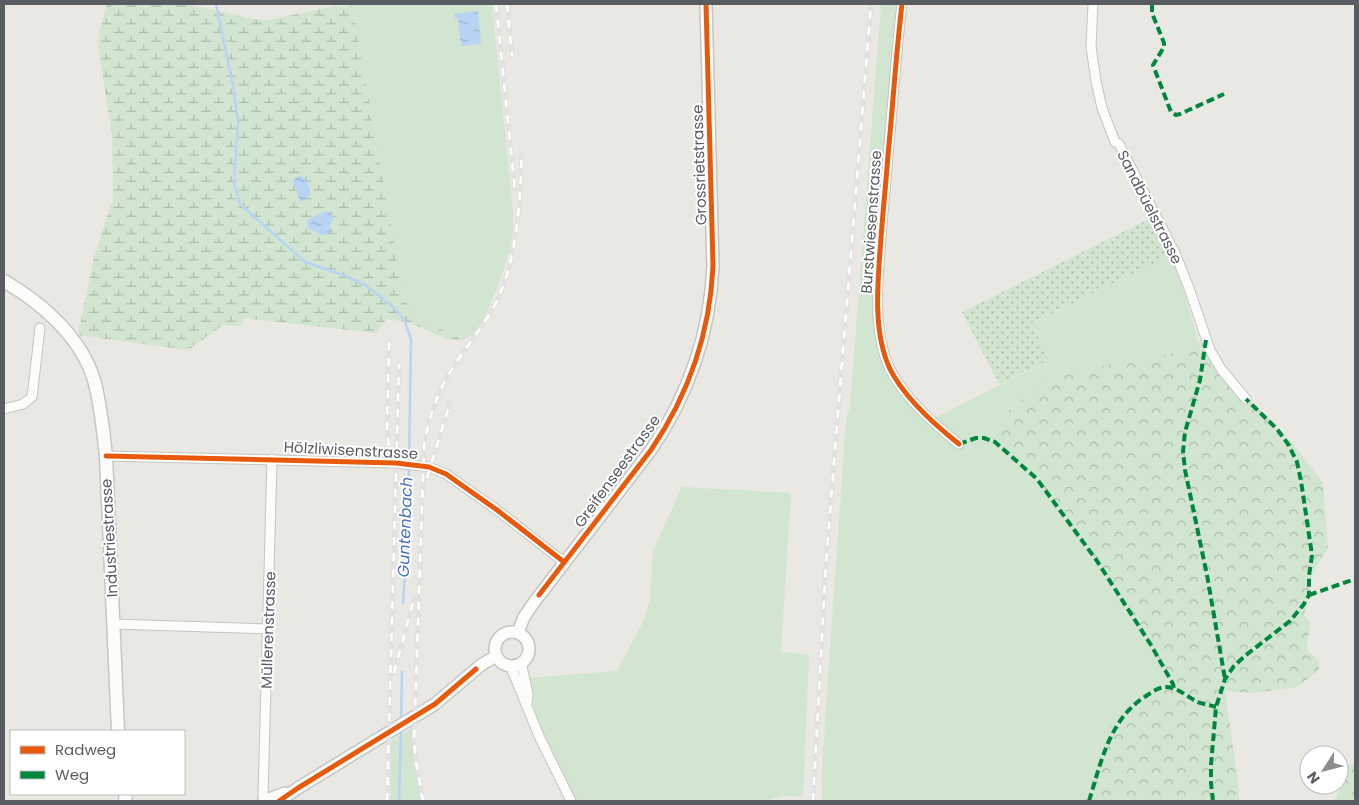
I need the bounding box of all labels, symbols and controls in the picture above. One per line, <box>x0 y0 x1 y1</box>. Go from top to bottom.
street label: Grossrietstrasse <box>686 104 712 226</box>
street label: Sandbüelstrasse <box>1112 146 1188 268</box>
street label: Burstwiesenstrasse <box>856 150 886 294</box>
street label: Greifenseestrasse <box>569 410 665 532</box>
street label: Hölzliwisenstrasse <box>283 436 419 464</box>
water label: Guntenbach <box>392 476 418 578</box>
street label: Industriestrasse <box>95 478 123 598</box>
street label: Müllerenstrasse <box>255 571 281 689</box>
legend <box>10 730 185 795</box>
text: Radweg <box>55 739 116 760</box>
north arrow <box>1299 745 1349 795</box>
text: Weg <box>55 764 89 785</box>
text: N <box>1302 768 1325 788</box>

